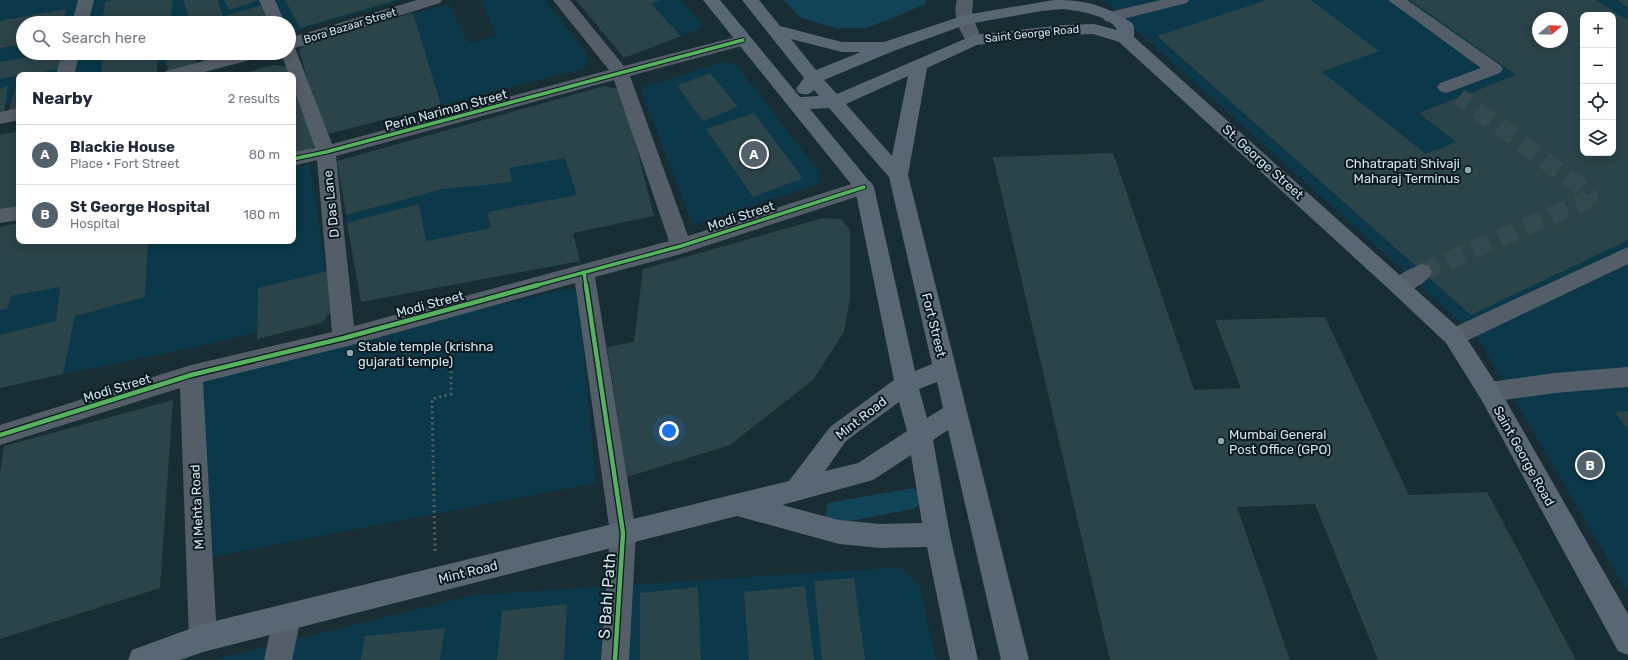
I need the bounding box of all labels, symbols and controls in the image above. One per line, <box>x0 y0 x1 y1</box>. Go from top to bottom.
street label: Bora Bazaar Street <box>302 6 399 46</box>
north arrow <box>1532 12 1568 48</box>
map controls <box>1580 12 1616 156</box>
button: + <box>1580 12 1616 48</box>
search box <box>16 16 296 60</box>
street label: Saint George Road <box>984 23 1080 45</box>
icon: search <box>30 27 52 49</box>
text: Search here <box>62 29 146 47</box>
button: − <box>1580 48 1616 84</box>
button: locate <box>1580 84 1616 120</box>
street label: Perin Nariman Street <box>383 86 509 134</box>
text: Nearby <box>32 88 93 108</box>
text: 2 results <box>228 91 280 106</box>
button: layers <box>1580 120 1616 156</box>
street label: St. George Street <box>1219 122 1307 203</box>
text: Blackie House <box>70 138 175 156</box>
pin: A <box>741 139 767 169</box>
text: A <box>40 147 50 162</box>
text: 80 m <box>249 147 280 162</box>
text: Place · Fort Street <box>70 156 180 171</box>
place label: Chhatrapati Shivaji Maharaj Terminus <box>1345 156 1460 186</box>
marker: Chhatrapati Shivaji Maharaj Terminus <box>1463 165 1473 175</box>
street label: D Das Lane <box>320 170 342 238</box>
text: St George Hospital <box>70 198 210 216</box>
street label: Modi Street <box>706 198 776 234</box>
text: B <box>40 207 50 222</box>
text: 180 m <box>243 207 280 222</box>
text: Hospital <box>70 216 120 231</box>
street label: Modi Street <box>395 288 465 320</box>
street label: Fort Street <box>919 291 949 359</box>
place label: Stable temple (krishna gujarati temple) <box>358 339 494 370</box>
marker: Stable temple (krishna gujarati temple) <box>345 348 355 358</box>
street label: Modi Street <box>82 371 152 405</box>
street label: Mint Road <box>833 394 889 442</box>
street label: Saint George Road <box>1489 403 1558 509</box>
your location <box>659 421 679 441</box>
place label: Mumbai General Post Office (GPO) <box>1229 427 1331 457</box>
marker: Mumbai General Post Office (GPO) <box>1216 436 1226 446</box>
pin: B <box>1577 450 1603 480</box>
street label: M Mehta Road <box>187 464 207 550</box>
street label: S Bahl Path <box>595 553 619 639</box>
street label: Mint Road <box>437 557 499 587</box>

